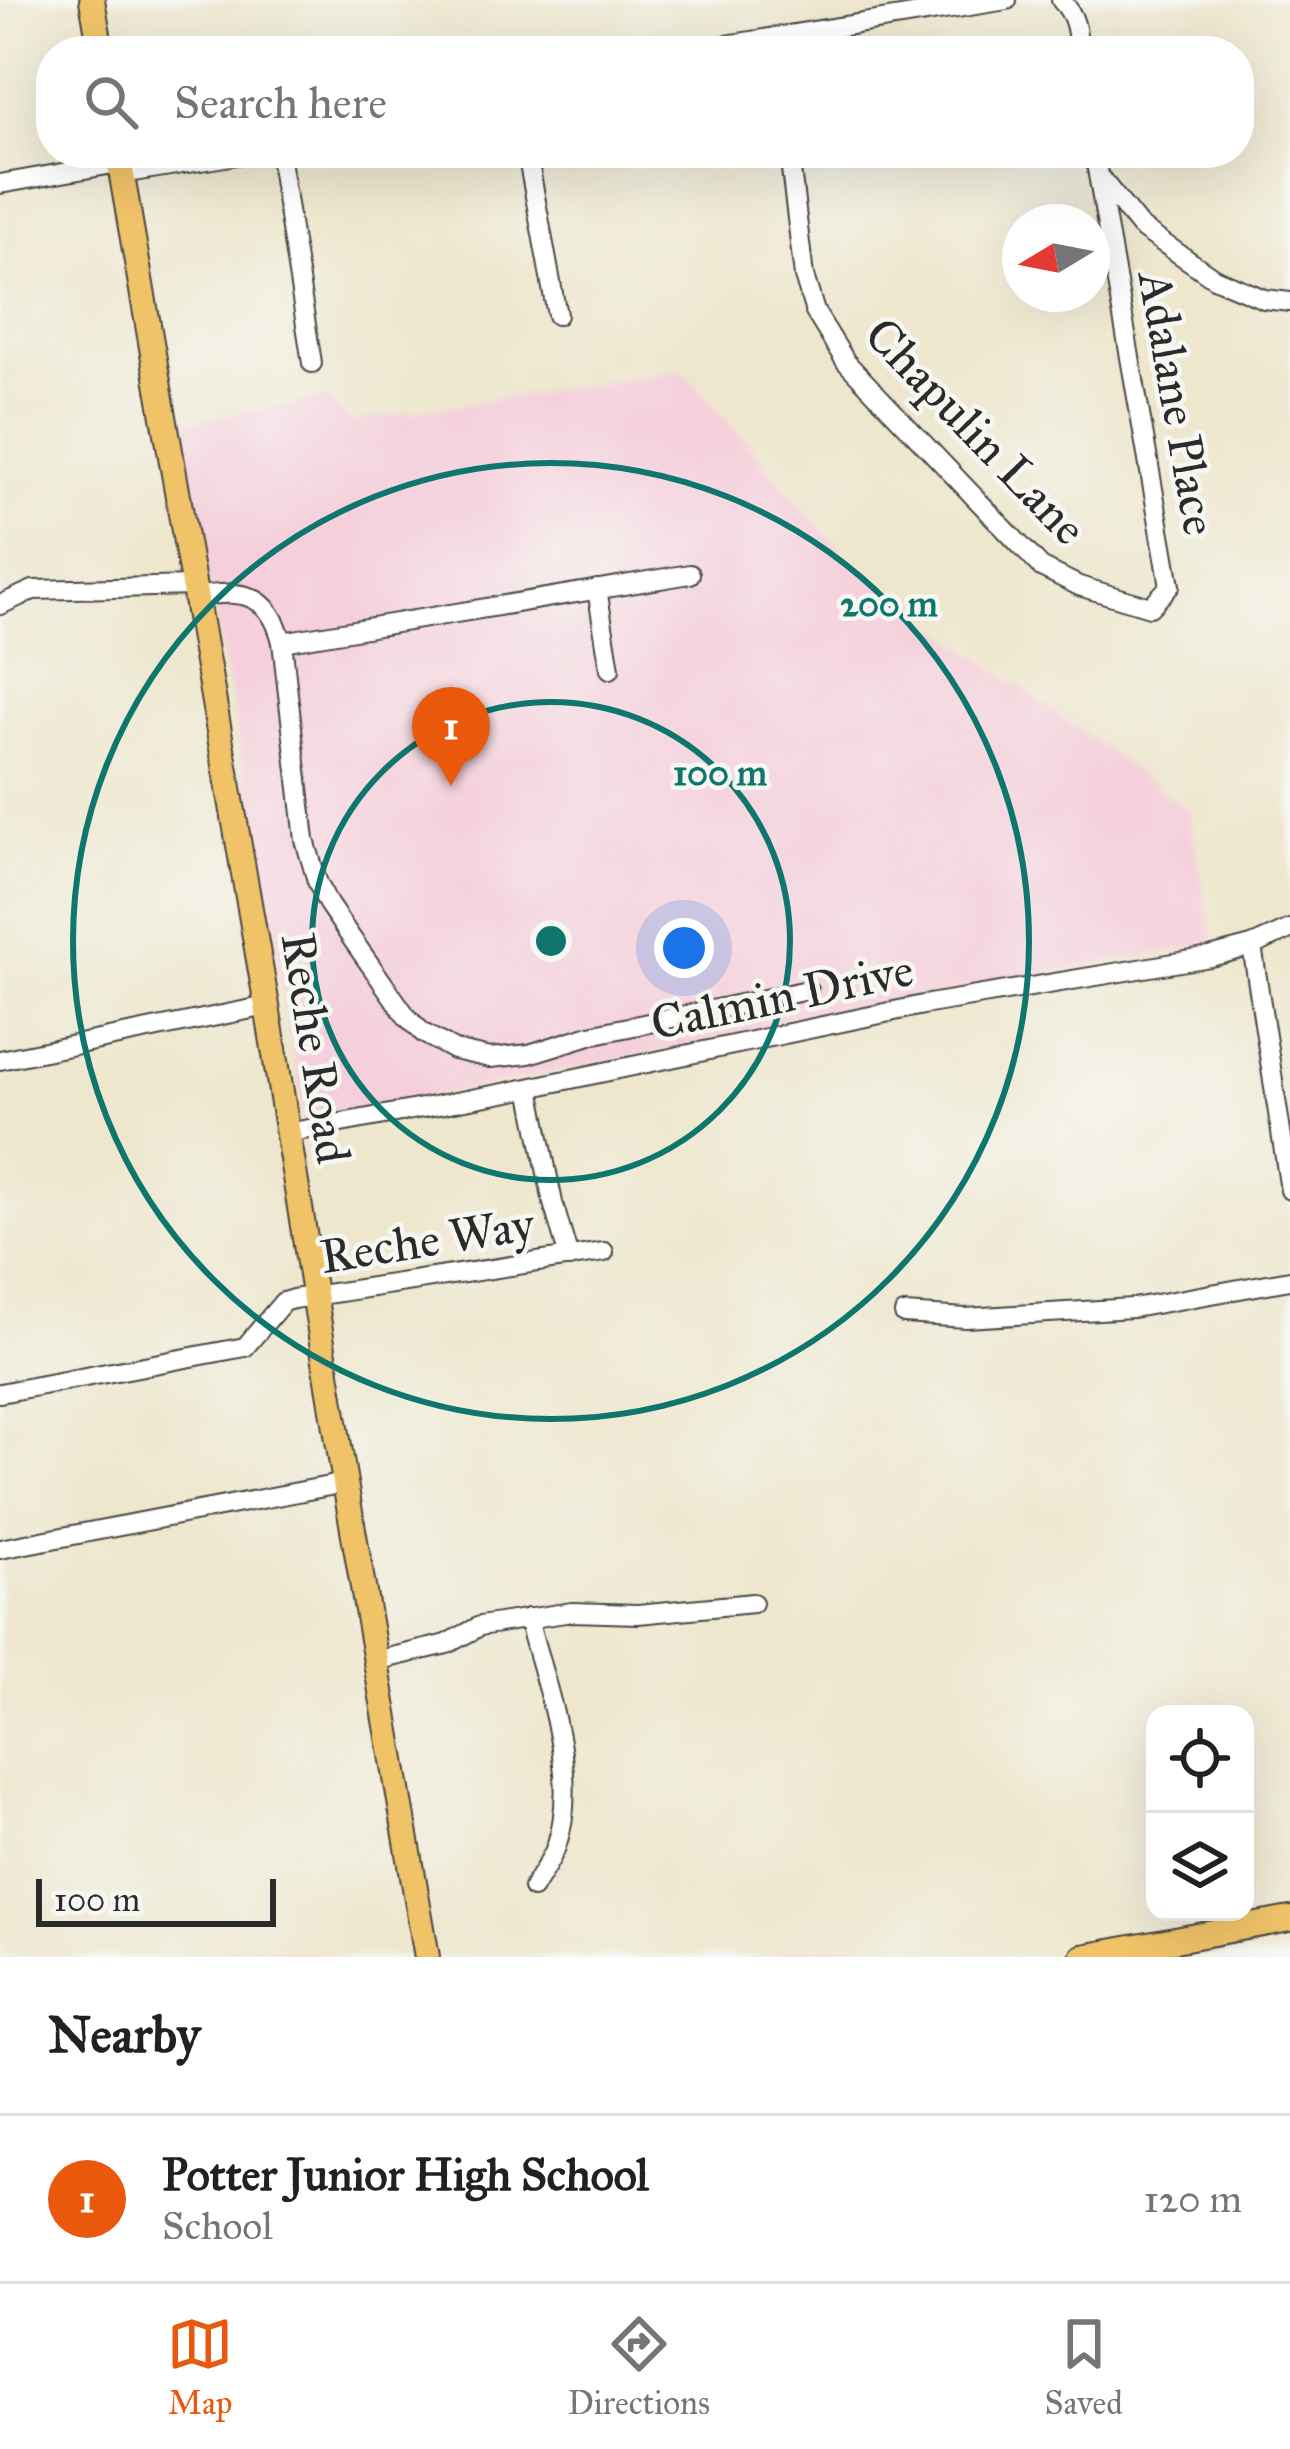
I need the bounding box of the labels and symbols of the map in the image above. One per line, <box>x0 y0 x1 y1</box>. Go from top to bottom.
north arrow <box>1002 204 1110 312</box>
street label: Adalane Place <box>1125 264 1230 540</box>
street label: Chapulin Lane <box>853 305 1099 557</box>
text: 200 m <box>840 582 939 626</box>
pin: 1 <box>412 687 490 786</box>
text: 100 m <box>673 751 768 795</box>
your location <box>654 918 714 978</box>
centre of rings <box>530 920 572 962</box>
street label: Reche Road <box>269 928 363 1168</box>
street label: Calmin Drive <box>645 939 919 1053</box>
street label: Reche Way <box>316 1194 540 1286</box>
scale bar <box>36 1873 276 1926</box>

